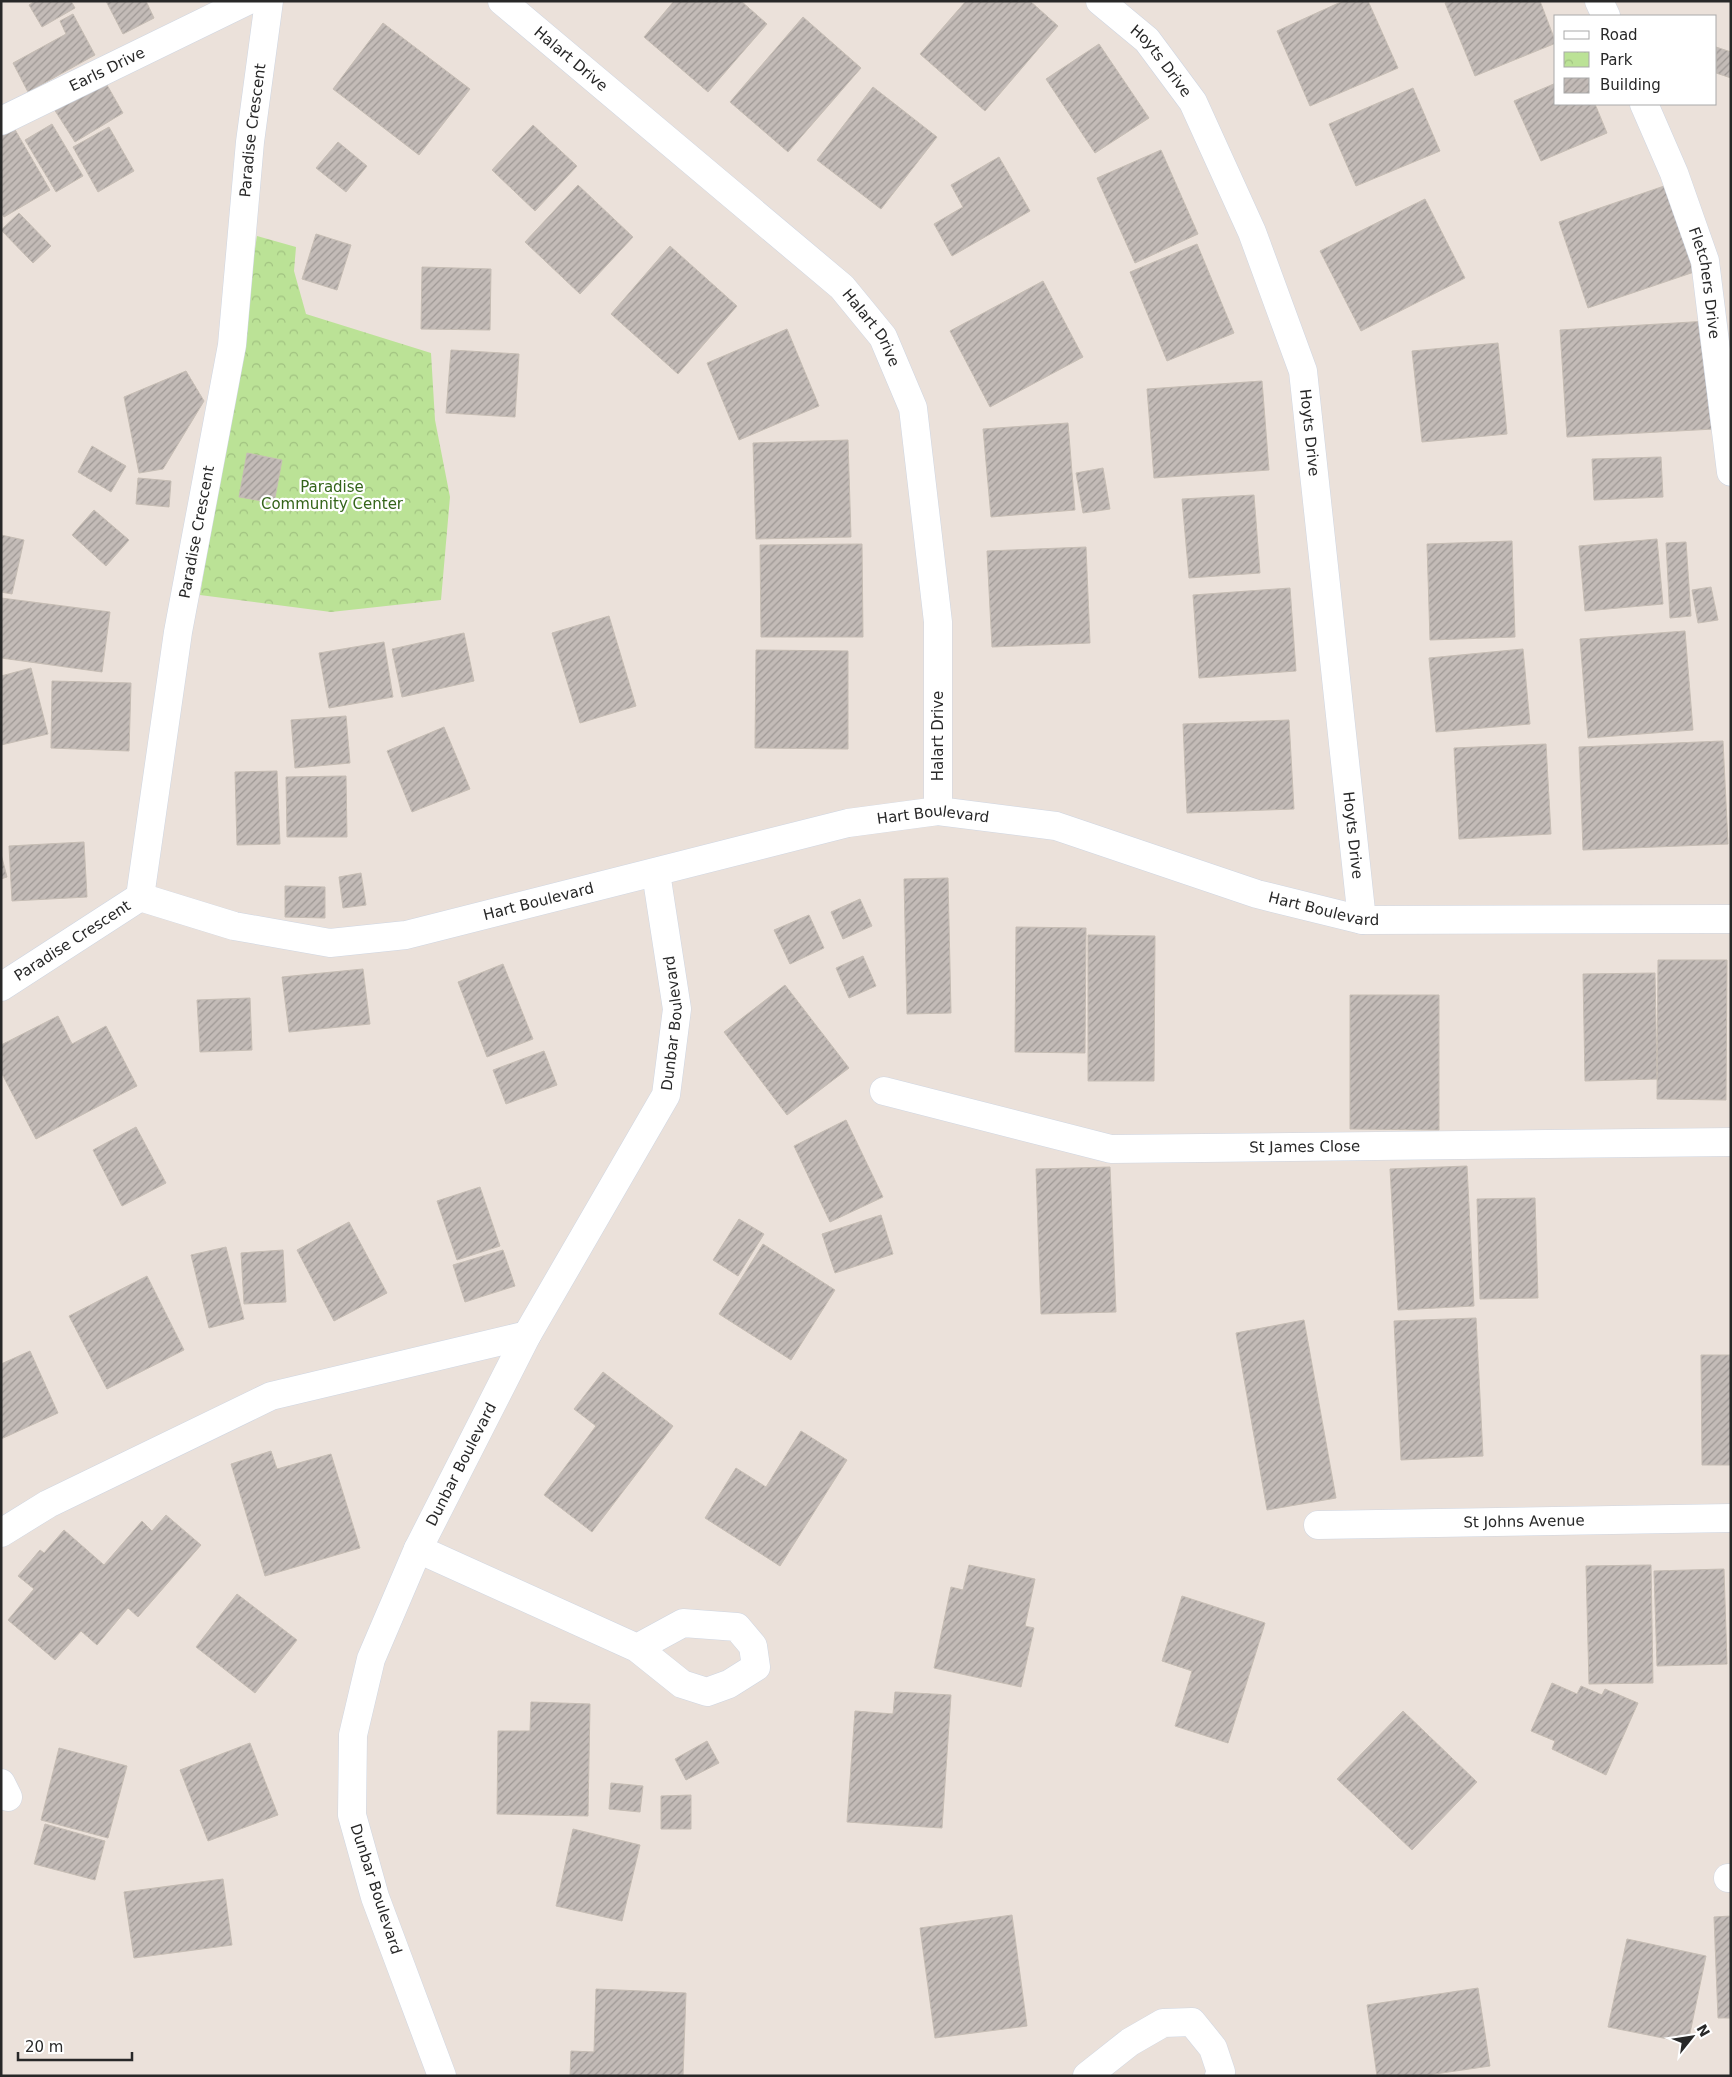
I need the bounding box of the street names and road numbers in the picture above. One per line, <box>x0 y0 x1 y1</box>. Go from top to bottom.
street label: Hoyts Drive <box>1127 21 1195 101</box>
street label: Halart Drive <box>530 23 611 95</box>
street label: Earls Drive <box>66 43 148 95</box>
street label: Paradise Crescent <box>236 62 270 198</box>
street label: Fletchers Drive <box>1685 225 1724 340</box>
street label: Halart Drive <box>838 285 904 369</box>
street label: Hoyts Drive <box>1296 388 1323 477</box>
street label: Paradise Crescent <box>175 464 218 600</box>
street label: Halart Drive <box>929 691 947 781</box>
street label: Hoyts Drive <box>1339 791 1367 880</box>
street label: Hart Boulevard <box>876 801 990 828</box>
street label: Hart Boulevard <box>481 879 596 924</box>
street label: Hart Boulevard <box>1267 888 1379 929</box>
street label: Paradise Crescent <box>11 897 134 985</box>
street label: Dunbar Boulevard <box>658 954 686 1092</box>
street label: St James Close <box>1249 1137 1360 1156</box>
street label: Dunbar Boulevard <box>422 1400 500 1529</box>
street label: St Johns Avenue <box>1463 1511 1585 1532</box>
street label: Dunbar Boulevard <box>346 1822 406 1956</box>

